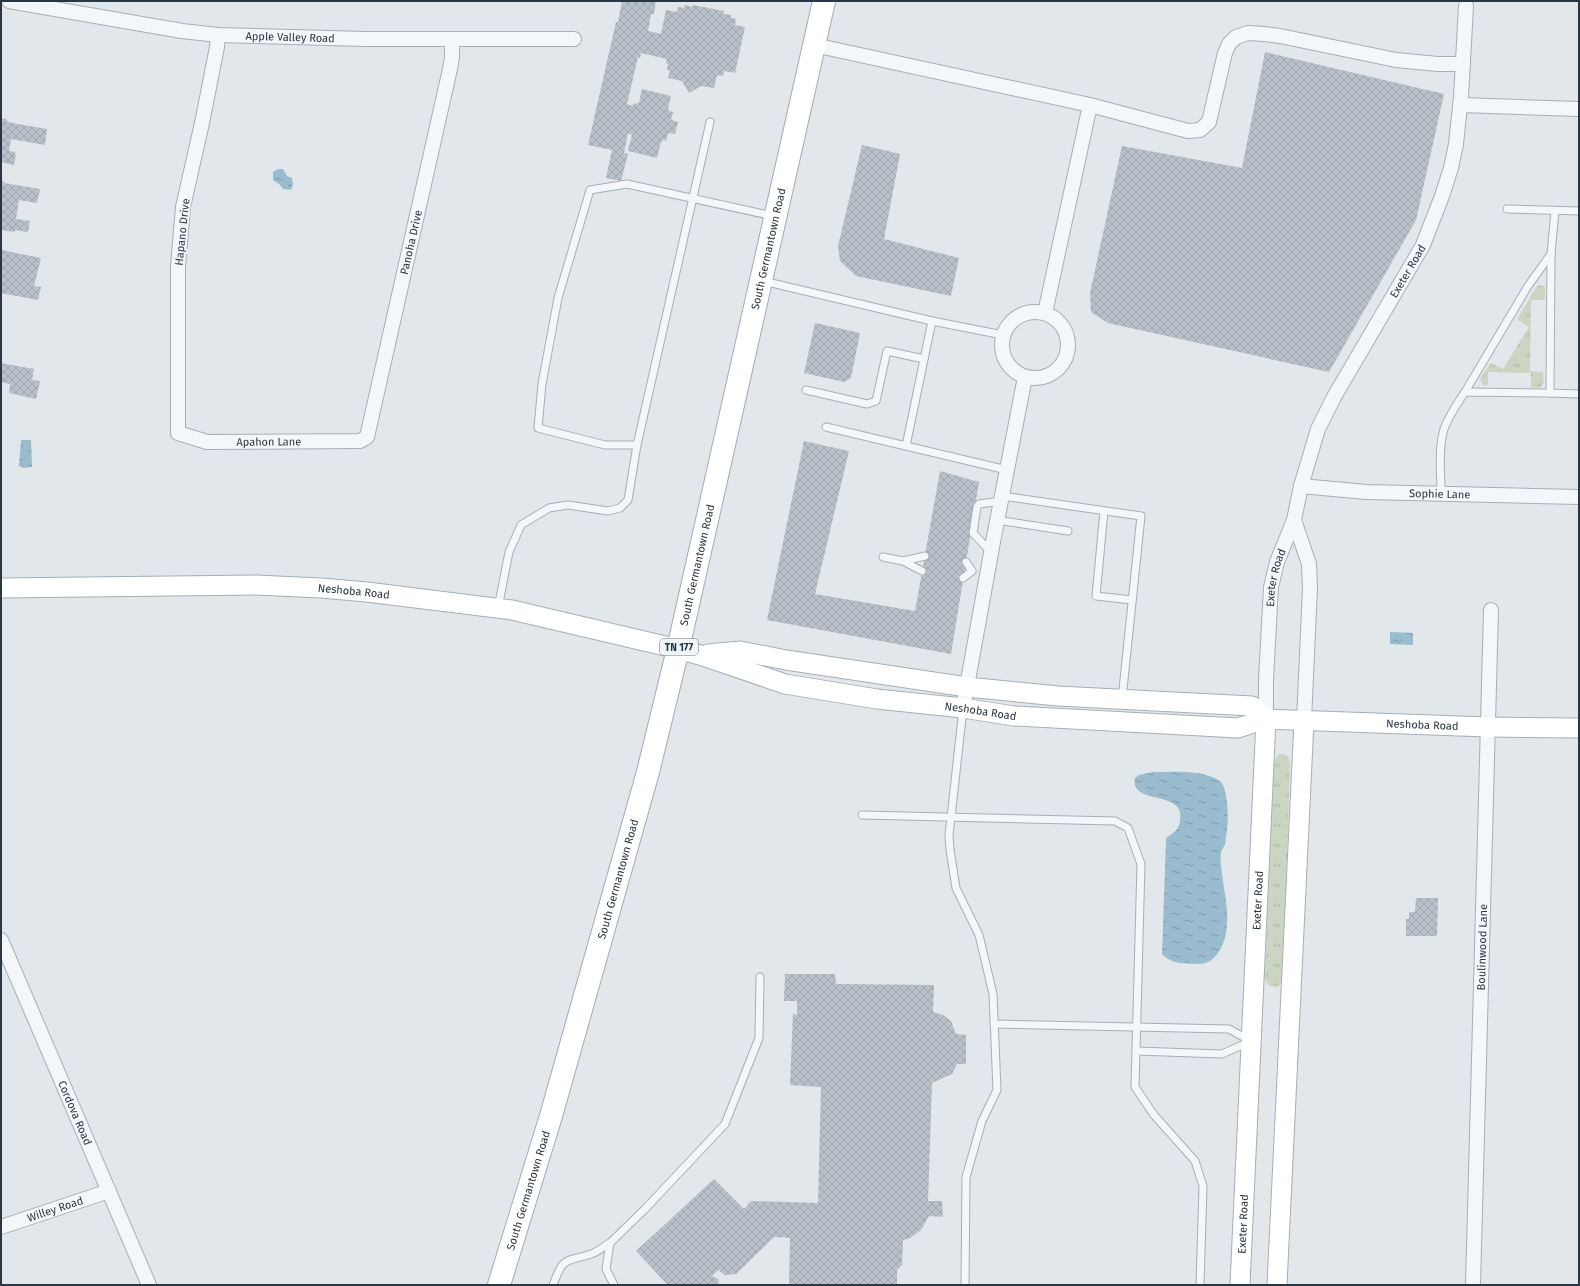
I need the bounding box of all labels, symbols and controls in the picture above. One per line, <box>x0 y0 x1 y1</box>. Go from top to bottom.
street label: Apple Valley Road <box>245 30 335 45</box>
street label: South Germantown Road <box>749 187 789 311</box>
street label: Hapano Drive <box>173 198 192 266</box>
street label: Panoha Drive <box>398 209 425 276</box>
street label: Exeter Road <box>1387 242 1429 300</box>
street label: Apahon Lane <box>236 435 301 449</box>
street label: Sophie Lane <box>1409 487 1470 501</box>
street label: South Germantown Road <box>677 503 717 627</box>
street label: Exeter Road <box>1264 547 1289 607</box>
street label: Neshoba Road <box>317 582 390 602</box>
road number: TN 177 <box>660 639 698 655</box>
street label: Neshoba Road <box>944 700 1017 723</box>
street label: Neshoba Road <box>1386 717 1459 733</box>
street label: South Germantown Road <box>595 818 641 941</box>
street label: Exeter Road <box>1250 870 1266 930</box>
street label: Boulinwood Lane <box>1475 904 1490 991</box>
street label: Cordova Road <box>55 1079 94 1147</box>
street label: South Germantown Road <box>504 1129 553 1252</box>
street label: Willey Road <box>26 1194 85 1225</box>
street label: Exeter Road <box>1235 1194 1251 1254</box>

